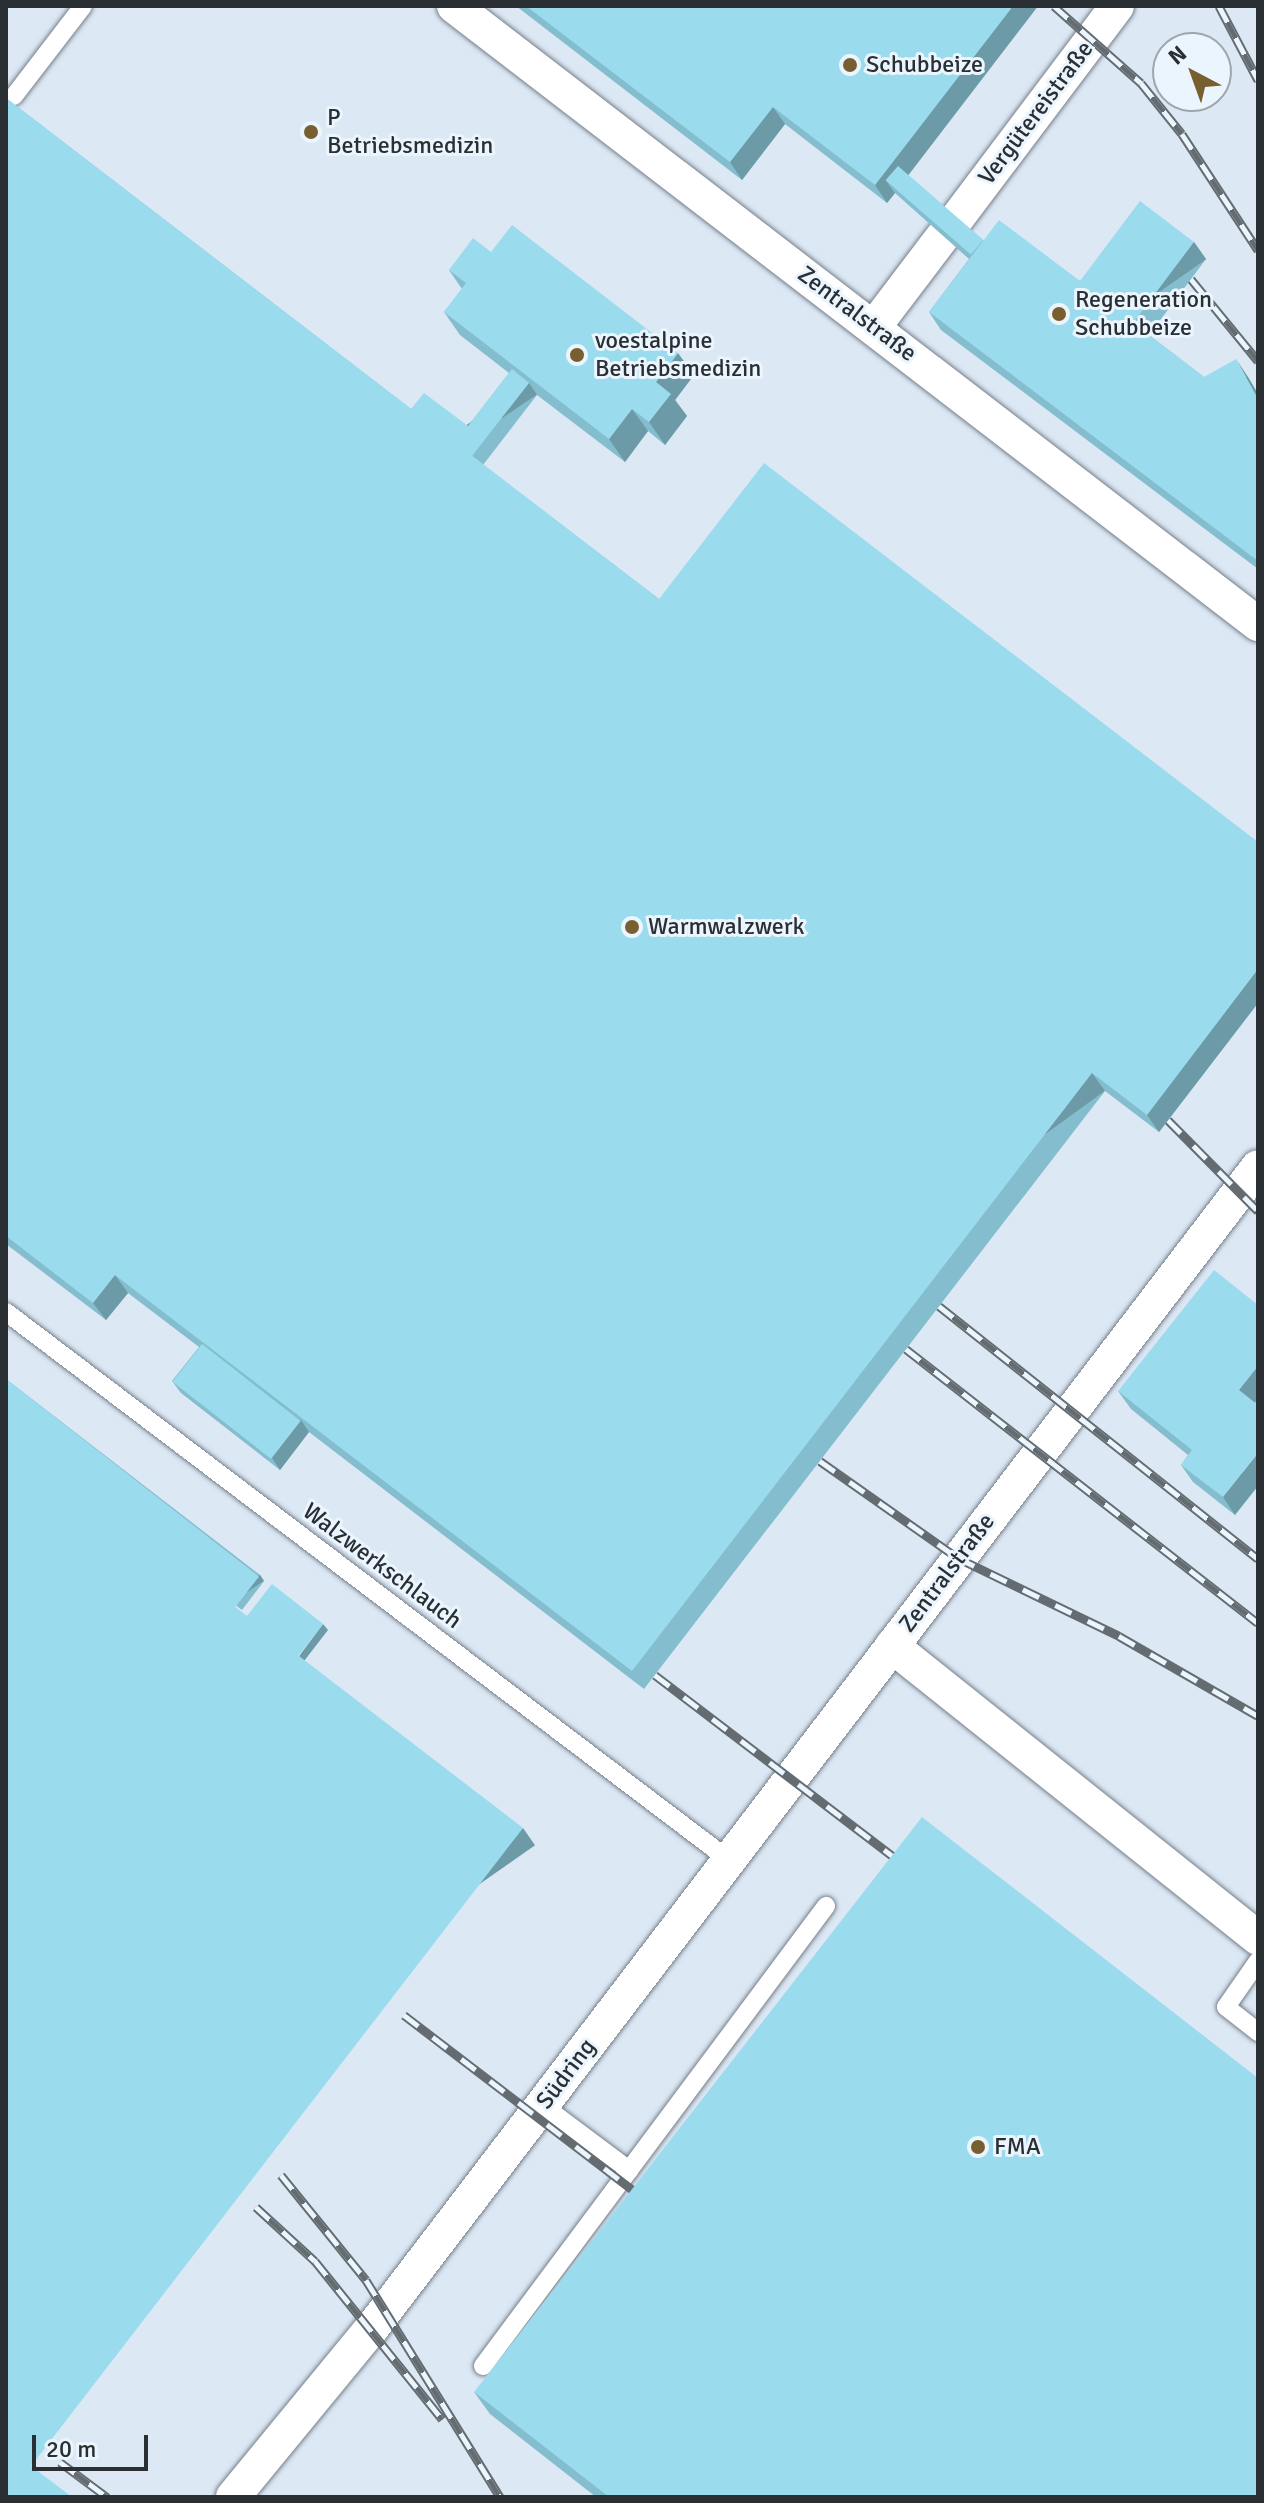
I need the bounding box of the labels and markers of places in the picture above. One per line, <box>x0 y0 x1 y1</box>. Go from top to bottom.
place label: Schubbeize <box>866 51 983 79</box>
marker: Schubbeize <box>841 56 859 74</box>
place label: P Betriebsmedizin <box>327 104 493 160</box>
marker: P Betriebsmedizin <box>302 123 320 141</box>
place label: Regeneration Schubbeize <box>1075 286 1212 342</box>
marker: Regeneration Schubbeize <box>1050 305 1068 323</box>
place label: voestalpine Betriebsmedizin <box>595 327 761 383</box>
marker: voestalpine Betriebsmedizin <box>566 344 588 366</box>
place label: Warmwalzwerk <box>648 913 805 941</box>
marker: Warmwalzwerk <box>623 918 641 936</box>
place label: FMA <box>994 2133 1041 2161</box>
marker: FMA <box>969 2138 987 2156</box>

